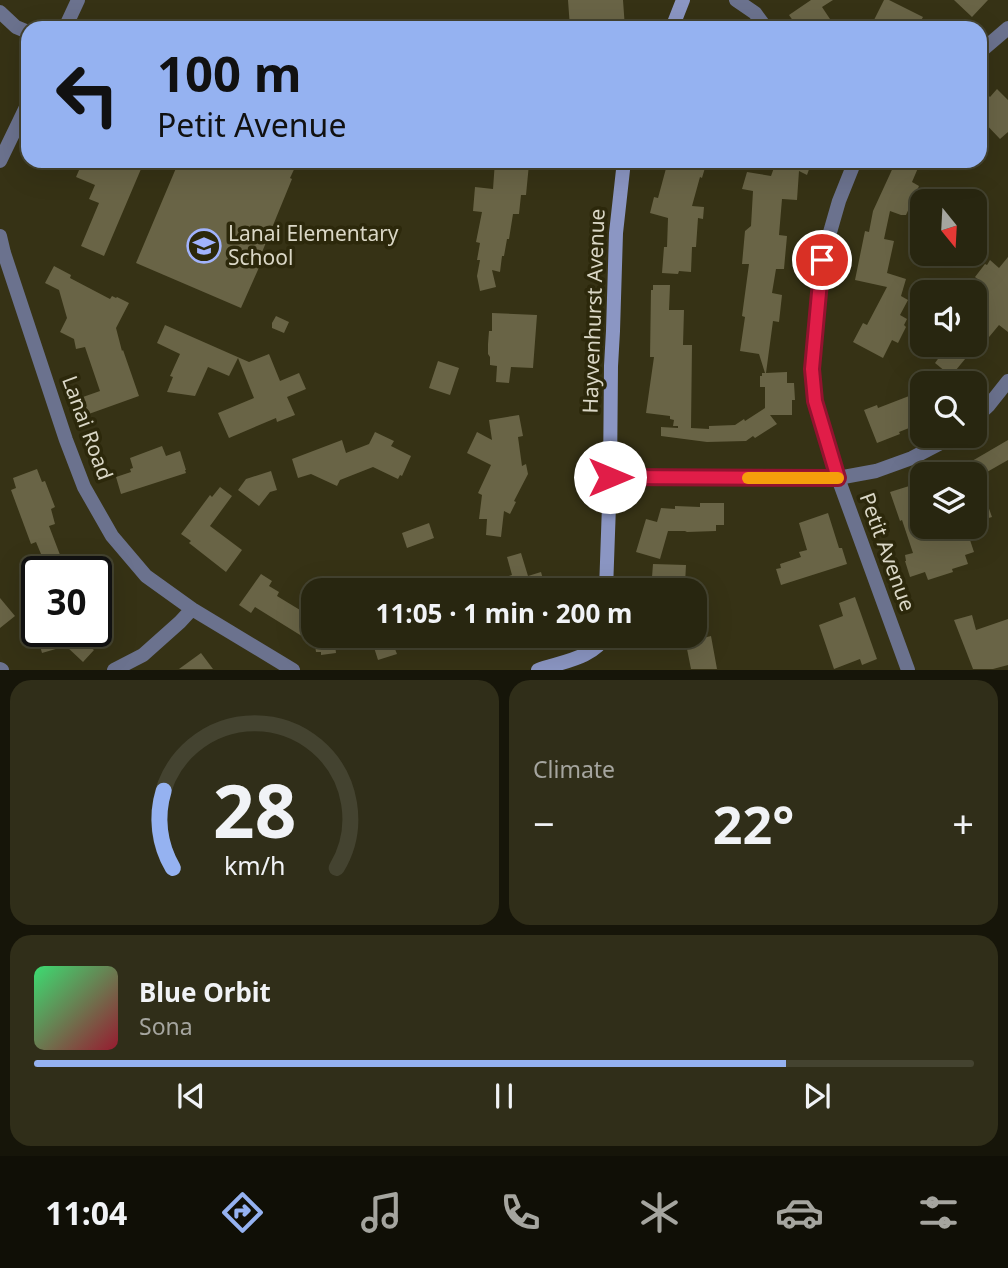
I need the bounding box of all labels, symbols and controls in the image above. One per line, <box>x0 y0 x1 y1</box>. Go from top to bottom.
text: 100 m <box>157 40 302 106</box>
icon: left <box>42 49 133 140</box>
text: Petit Avenue <box>157 103 346 146</box>
north arrow <box>910 189 987 266</box>
map controls <box>910 189 987 539</box>
street label: Hayvenhurst Avenue <box>575 208 611 414</box>
place label: Lanai Elementary School <box>228 219 399 271</box>
school or university icon: Lanai Elementary School <box>185 227 223 265</box>
pin <box>792 230 852 290</box>
icon: arrive <box>803 241 841 279</box>
button: sound <box>910 280 987 357</box>
button: search <box>910 371 987 448</box>
street label: Lanai Road <box>56 372 120 484</box>
position arrow <box>573 440 647 514</box>
button: layers <box>910 462 987 539</box>
street label: Petit Avenue <box>854 488 922 615</box>
speed limit sign: 30 <box>21 556 112 647</box>
text: 11:05 · 1 min · 200 m <box>376 595 632 631</box>
text: Climate <box>533 753 615 785</box>
text: 28 <box>213 761 296 860</box>
text: 22° <box>713 788 794 859</box>
text: − <box>533 797 555 849</box>
text: + <box>952 797 974 849</box>
text: km/h <box>224 848 285 882</box>
text: Blue Orbit <box>139 974 271 1010</box>
text: Sona <box>139 1010 193 1042</box>
icon: previous <box>172 1077 210 1115</box>
icon: pause <box>485 1077 523 1115</box>
icon: next <box>798 1077 836 1115</box>
icon: directions <box>218 1188 267 1237</box>
icon: music <box>357 1188 406 1237</box>
icon: phone <box>496 1188 545 1237</box>
icon: climate <box>635 1188 684 1237</box>
icon: car <box>775 1188 824 1237</box>
icon: filters <box>914 1188 963 1237</box>
text: 11:04 <box>45 1191 127 1234</box>

